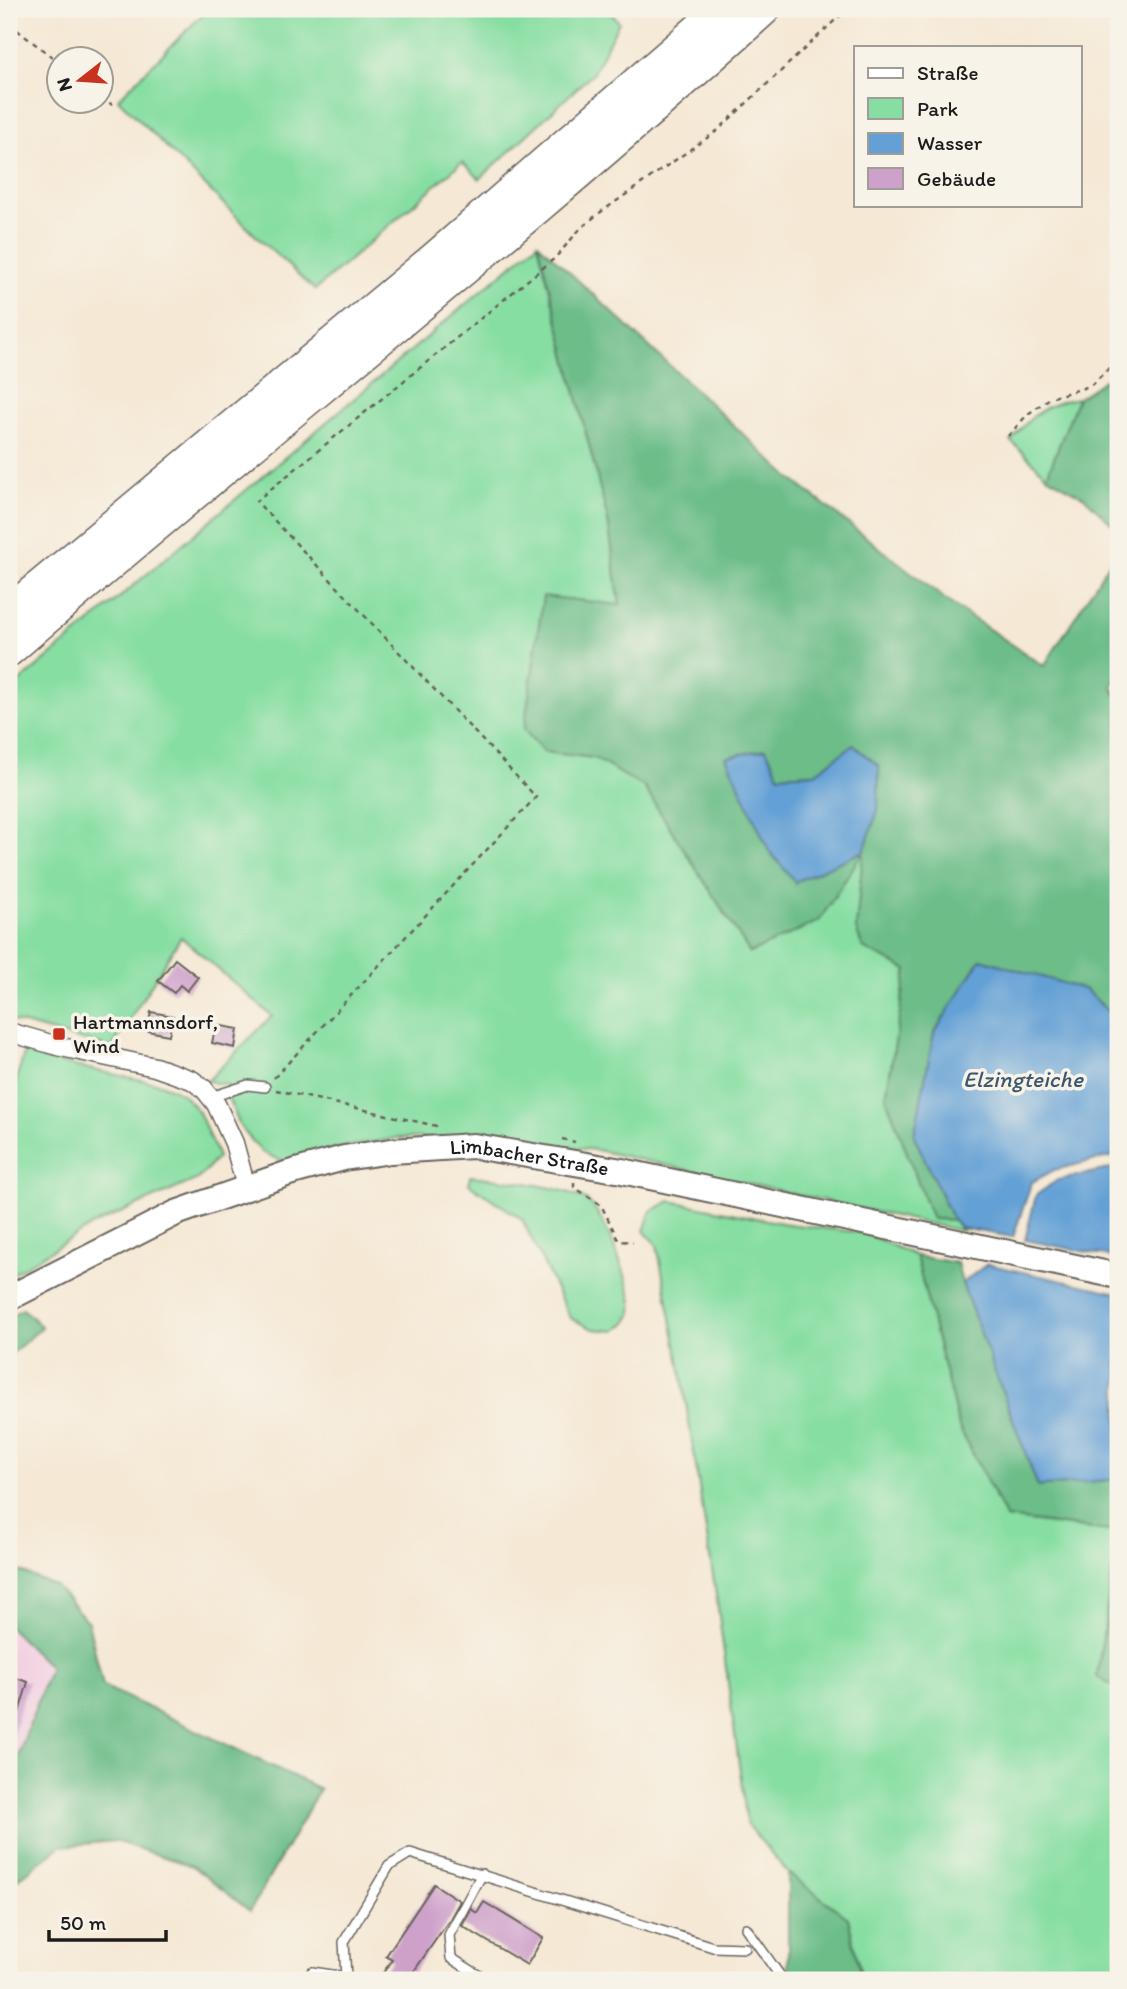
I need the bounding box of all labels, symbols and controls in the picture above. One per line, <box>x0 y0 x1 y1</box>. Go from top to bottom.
north arrow <box>46 46 116 116</box>
legend <box>854 46 1082 206</box>
text: Straße <box>917 60 978 85</box>
text: N <box>51 75 77 94</box>
text: Park <box>917 96 959 121</box>
text: Wasser <box>917 130 983 155</box>
text: Gebäude <box>917 166 996 191</box>
place label: Hartmannsdorf, Wind <box>73 1009 218 1058</box>
marker: Hartmannsdorf, Wind <box>51 1026 67 1042</box>
water label: Elzingteiche <box>963 1065 1084 1093</box>
street label: Limbacher Straße <box>449 1132 611 1181</box>
scale bar <box>49 1898 166 1942</box>
text: 50 m <box>60 1910 107 1935</box>

